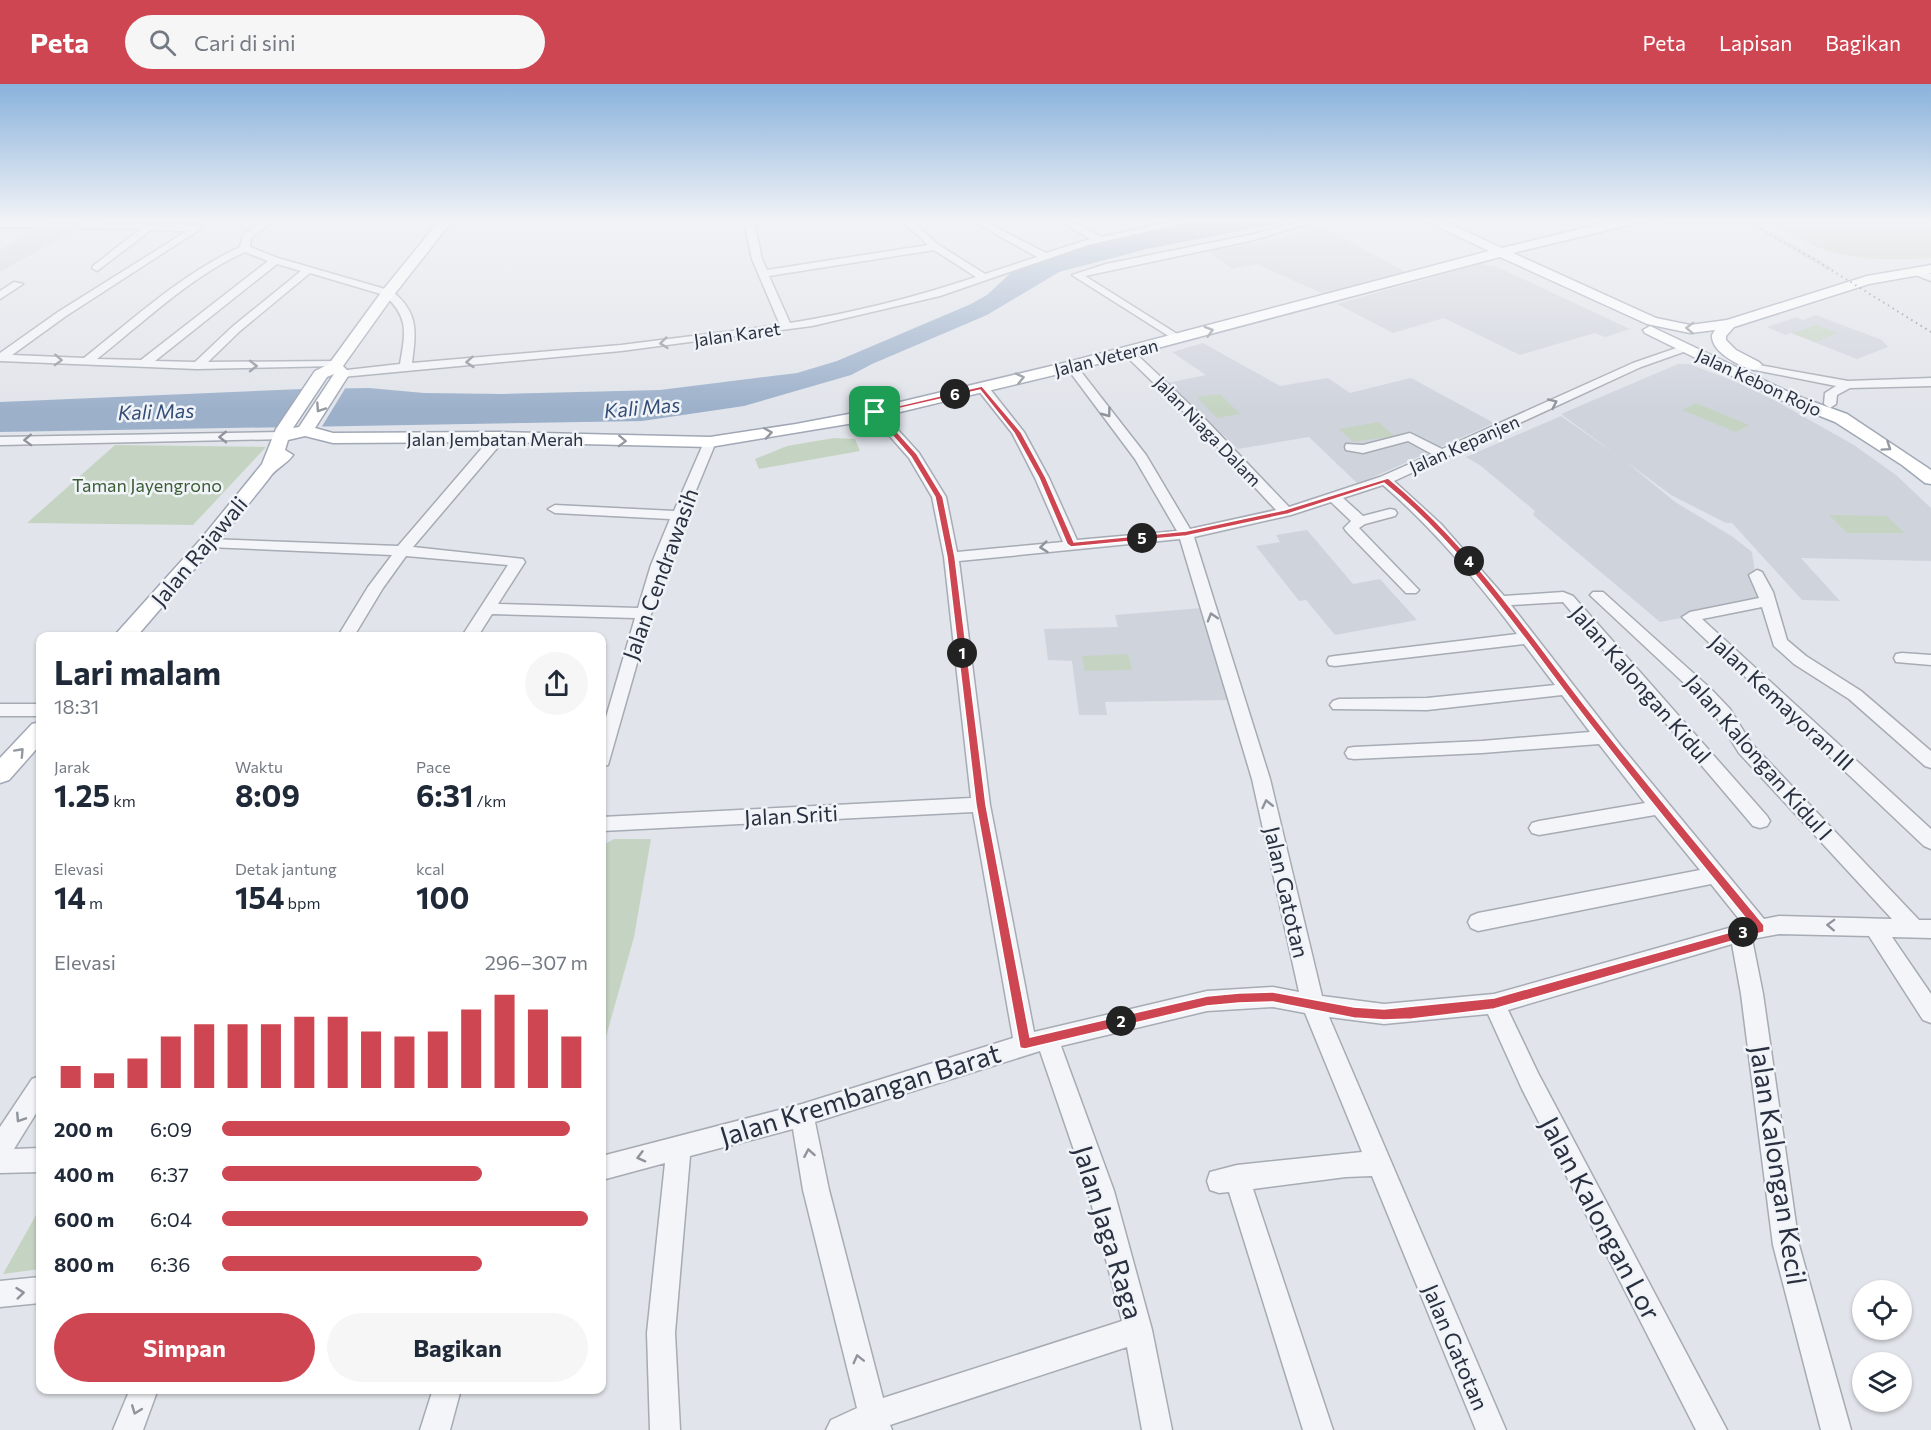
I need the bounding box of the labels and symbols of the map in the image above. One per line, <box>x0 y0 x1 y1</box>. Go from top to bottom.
street label: Jalan Karet <box>692 317 782 351</box>
one-way arrow <box>1686 322 1695 334</box>
one-way arrow <box>1203 326 1214 338</box>
street label: Jalan Veteran <box>1052 333 1160 381</box>
one-way arrow <box>660 336 669 349</box>
street label: Jalan Kebon Rojo <box>1693 343 1825 421</box>
one-way arrow <box>54 354 63 366</box>
one-way arrow <box>466 355 475 368</box>
one-way arrow <box>249 360 258 373</box>
street label: Jalan Niaga Dalam <box>1150 371 1266 491</box>
one-way arrow <box>1014 373 1024 386</box>
pin: 6 <box>940 379 970 409</box>
pin <box>849 386 900 437</box>
water label: Kali Mas <box>603 392 681 422</box>
water label: Kali Mas <box>117 398 195 424</box>
one-way arrow <box>1546 399 1557 411</box>
one-way arrow <box>316 402 327 413</box>
one-way arrow <box>1100 406 1111 417</box>
street label: Jalan Kepanjen <box>1406 410 1522 478</box>
street label: Jalan Jembatan Merah <box>407 428 583 450</box>
one-way arrow <box>763 428 772 440</box>
one-way arrow <box>218 430 227 443</box>
one-way arrow <box>23 434 32 446</box>
one-way arrow <box>618 434 627 447</box>
one-way arrow <box>1880 440 1891 451</box>
park label: Taman Jayengrono <box>72 474 222 496</box>
street label: Jalan Cendrawasih <box>616 484 704 664</box>
street label: Jalan Rajawali <box>145 491 253 611</box>
pin: 5 <box>1127 523 1157 553</box>
one-way arrow <box>1039 540 1049 553</box>
pin: 4 <box>1454 546 1484 576</box>
street label: Jalan Kalongan Kidul <box>1565 599 1717 769</box>
one-way arrow <box>1206 612 1219 623</box>
street label: Jalan Kemayoran III <box>1704 628 1860 776</box>
pin: 1 <box>947 638 977 668</box>
street label: Jalan Kalongan Kidul I <box>1680 669 1838 845</box>
one-way arrow <box>13 748 24 758</box>
street label: Jalan Sriti <box>743 799 839 831</box>
one-way arrow <box>1261 800 1274 810</box>
street label: Jalan Gatotan <box>1259 823 1315 961</box>
pin: 3 <box>1728 917 1758 947</box>
one-way arrow <box>1826 919 1835 932</box>
pin: 2 <box>1106 1006 1136 1036</box>
street label: Jalan Krembangan Barat <box>716 1036 1004 1152</box>
street label: Jalan Kalongan Kecil <box>1744 1043 1814 1287</box>
one-way arrow <box>16 1111 27 1122</box>
street label: Jalan Kalongan Lor <box>1533 1111 1669 1326</box>
street label: Jalan Jaga Raga <box>1067 1141 1151 1323</box>
one-way arrow <box>803 1148 816 1158</box>
one-way arrow <box>636 1150 646 1163</box>
street label: Jalan Gatotan <box>1417 1280 1495 1414</box>
one-way arrow <box>16 1287 25 1299</box>
one-way arrow <box>852 1354 865 1364</box>
one-way arrow <box>131 1403 143 1414</box>

